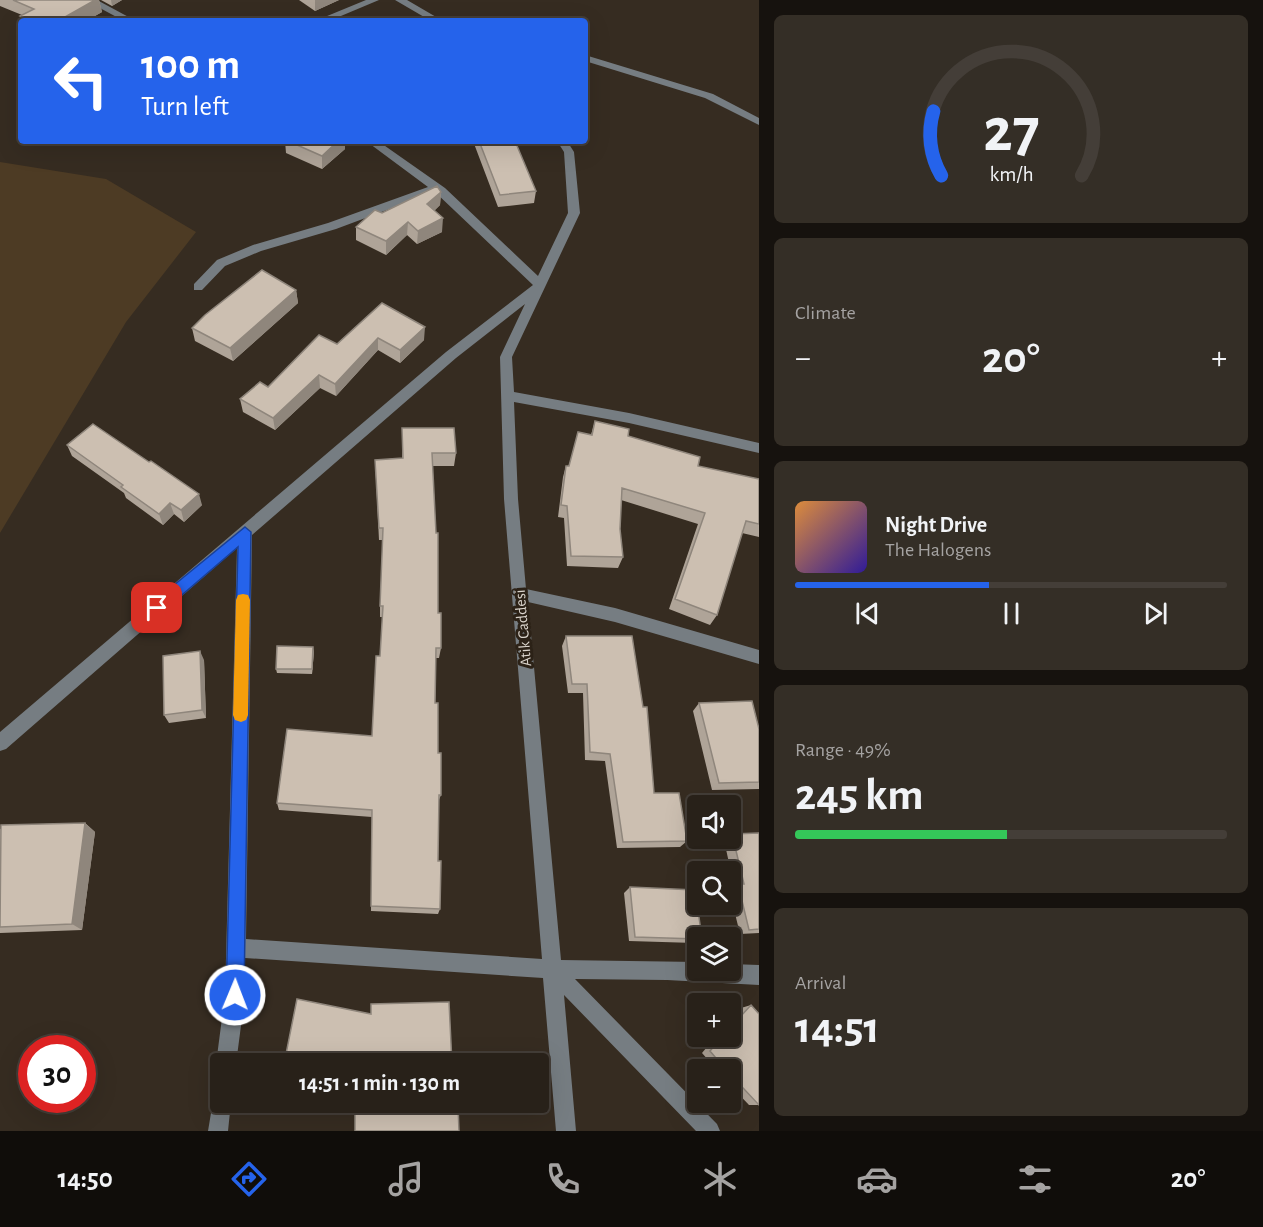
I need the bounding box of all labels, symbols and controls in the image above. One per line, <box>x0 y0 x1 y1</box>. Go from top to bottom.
icon: left <box>42 42 120 120</box>
text: 100 m <box>141 44 240 86</box>
text: Turn left <box>141 93 229 120</box>
text: 27 <box>983 100 1039 162</box>
text: km/h <box>989 164 1033 185</box>
text: Climate <box>795 303 856 323</box>
text: 20° <box>982 336 1040 381</box>
text: − <box>795 342 811 375</box>
text: + <box>1211 342 1227 375</box>
text: Night Drive <box>885 514 987 536</box>
text: The Halogens <box>885 540 991 560</box>
pin <box>131 582 182 633</box>
street label: Atik Caddesi <box>512 589 534 667</box>
icon: arrive <box>140 591 173 624</box>
icon: previous <box>851 597 884 630</box>
icon: pause <box>995 597 1028 630</box>
icon: next <box>1139 597 1172 630</box>
text: Range · 49% <box>795 740 891 760</box>
text: 245 km <box>795 773 924 818</box>
map controls <box>687 795 741 1113</box>
button: sound <box>687 795 741 849</box>
button: search <box>687 861 741 915</box>
button: layers <box>687 927 741 981</box>
position arrow <box>203 963 267 1027</box>
text: Arrival <box>795 973 846 993</box>
button: + <box>687 993 741 1047</box>
text: 14:51 <box>795 1006 880 1051</box>
speed limit sign: 30 <box>18 1035 96 1113</box>
button: − <box>687 1059 741 1113</box>
text: 14:51 · 1 min · 130 m <box>299 1072 460 1094</box>
icon: directions <box>228 1158 270 1200</box>
icon: music <box>385 1158 427 1200</box>
icon: phone <box>542 1158 584 1200</box>
icon: climate <box>699 1158 741 1200</box>
icon: car <box>856 1158 898 1200</box>
icon: filters <box>1014 1158 1056 1200</box>
text: 14:50 <box>58 1165 113 1192</box>
text: 20° <box>1171 1165 1205 1192</box>

